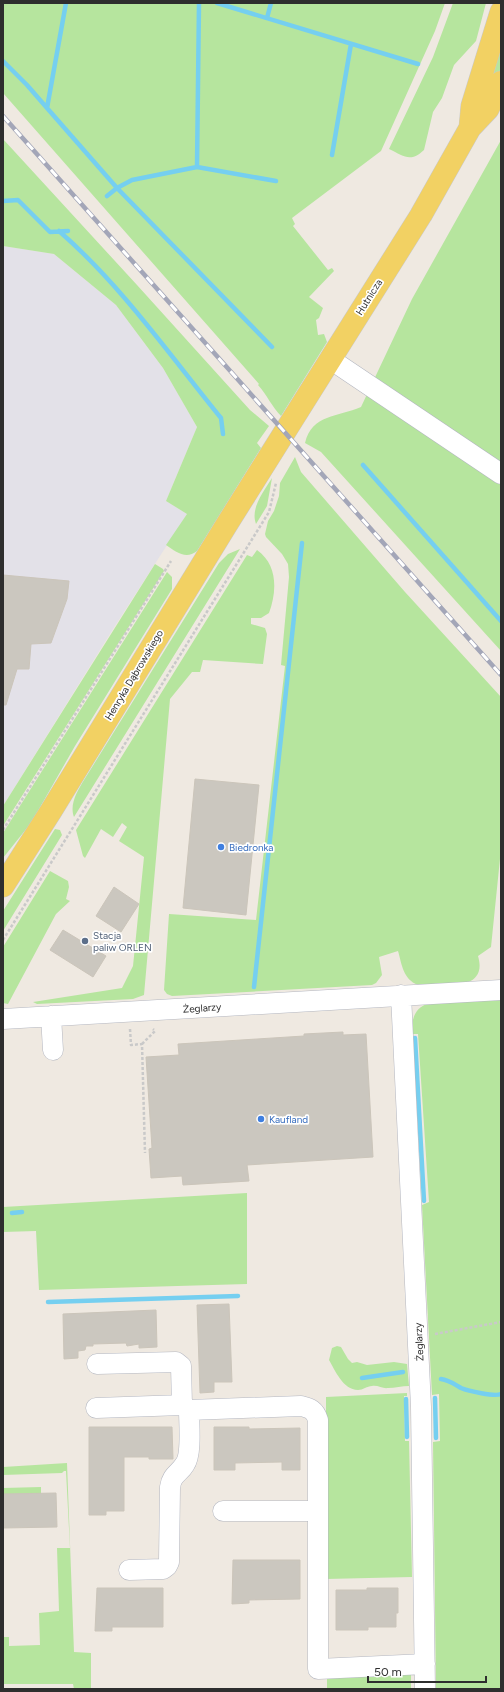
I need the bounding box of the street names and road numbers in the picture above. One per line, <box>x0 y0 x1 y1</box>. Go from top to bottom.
street label: Hutnicza <box>353 277 385 317</box>
street label: Henryka Dąbrowskiego <box>102 627 166 723</box>
street label: Żeglarzy <box>182 1000 222 1016</box>
street label: Żeglarzy <box>411 1322 427 1362</box>

